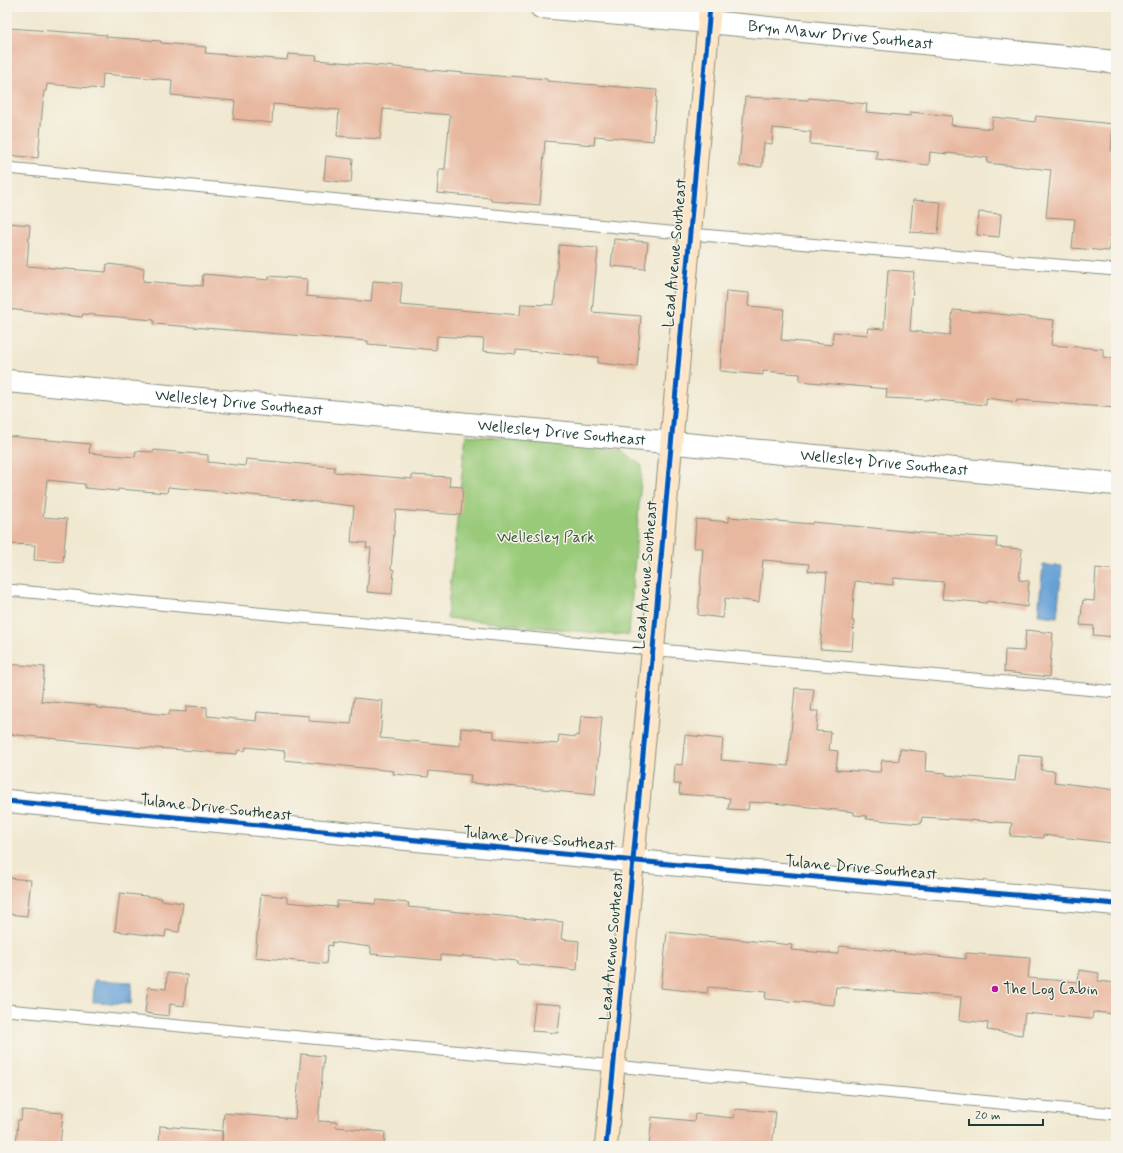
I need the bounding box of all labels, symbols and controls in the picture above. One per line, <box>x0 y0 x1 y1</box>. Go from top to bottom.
street label: Bryn Mawr Drive Southeast <box>747 15 934 54</box>
street label: Lead Avenue Southeast <box>658 177 692 329</box>
street label: Wellesley Drive Southeast <box>154 384 324 421</box>
street label: Wellesley Drive Southeast <box>477 414 647 451</box>
street label: Wellesley Drive Southeast <box>799 444 969 481</box>
street label: Lead Avenue Southeast <box>629 499 663 651</box>
park label: Wellesley Park <box>497 527 595 548</box>
street label: Tulane Drive Southeast <box>139 790 293 826</box>
street label: Tulane Drive Southeast <box>462 822 616 856</box>
street label: Tulane Drive Southeast <box>784 851 938 885</box>
street label: Lead Avenue Southeast <box>595 870 629 1022</box>
place label: The Log Cabin <box>1003 979 1098 1000</box>
marker: The Log Cabin <box>990 984 1000 994</box>
scale bar <box>969 1101 1043 1127</box>
text: 20 m <box>975 1108 1001 1124</box>

